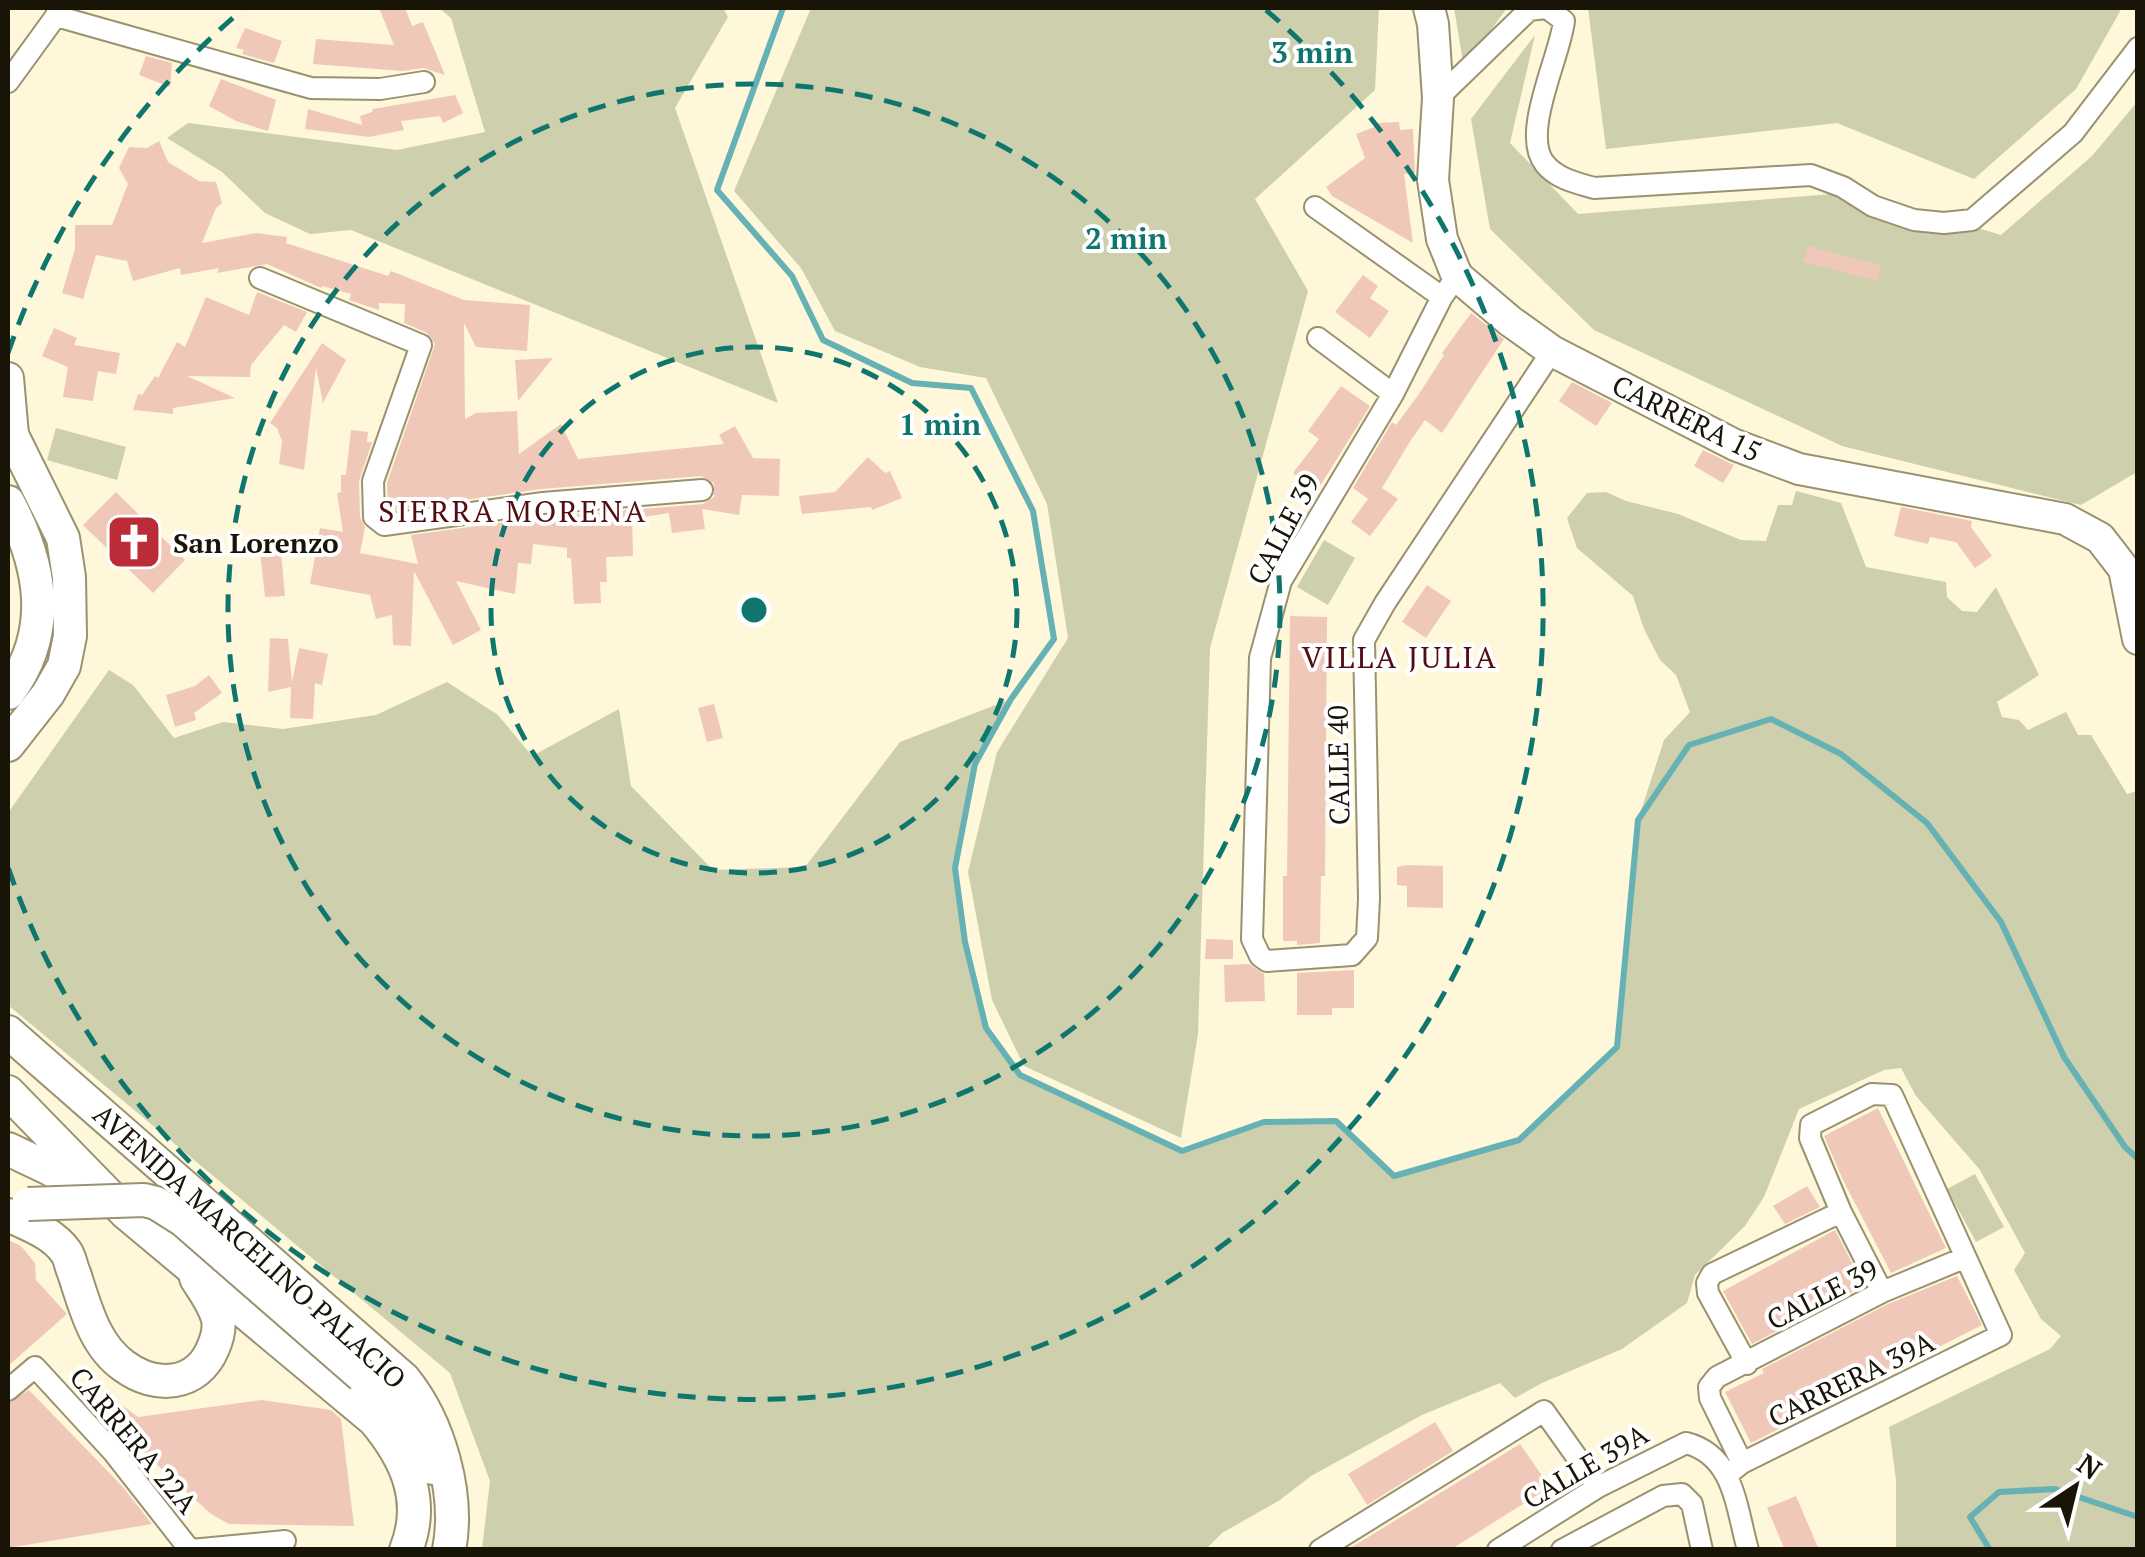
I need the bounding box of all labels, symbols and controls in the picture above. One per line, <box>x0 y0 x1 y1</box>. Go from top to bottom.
text: 3 min <box>1271 32 1353 72</box>
text: 2 min <box>1085 218 1167 258</box>
street label: CARRERA 15 <box>1606 366 1768 470</box>
text: 1 min <box>899 404 981 444</box>
street label: CALLE 39 <box>1238 467 1328 591</box>
district label: SIERRA MORENA <box>378 491 648 531</box>
church icon: San Lorenzo <box>104 512 164 572</box>
place label: San Lorenzo <box>173 524 339 561</box>
centre of rings <box>736 592 772 628</box>
district label: VILLA JULIA <box>1302 637 1498 677</box>
street label: CALLE 40 <box>1318 705 1358 825</box>
street label: AVENIDA MARCELINO PALACIO <box>86 1095 414 1397</box>
street label: CALLE 39 <box>1760 1250 1884 1338</box>
street label: CARRERA 39A <box>1762 1322 1941 1435</box>
street label: CARRERA 22A <box>62 1359 207 1522</box>
street label: CALLE 39A <box>1515 1415 1655 1517</box>
north arrow <box>2025 1437 2125 1537</box>
text: N <box>2070 1445 2109 1487</box>

